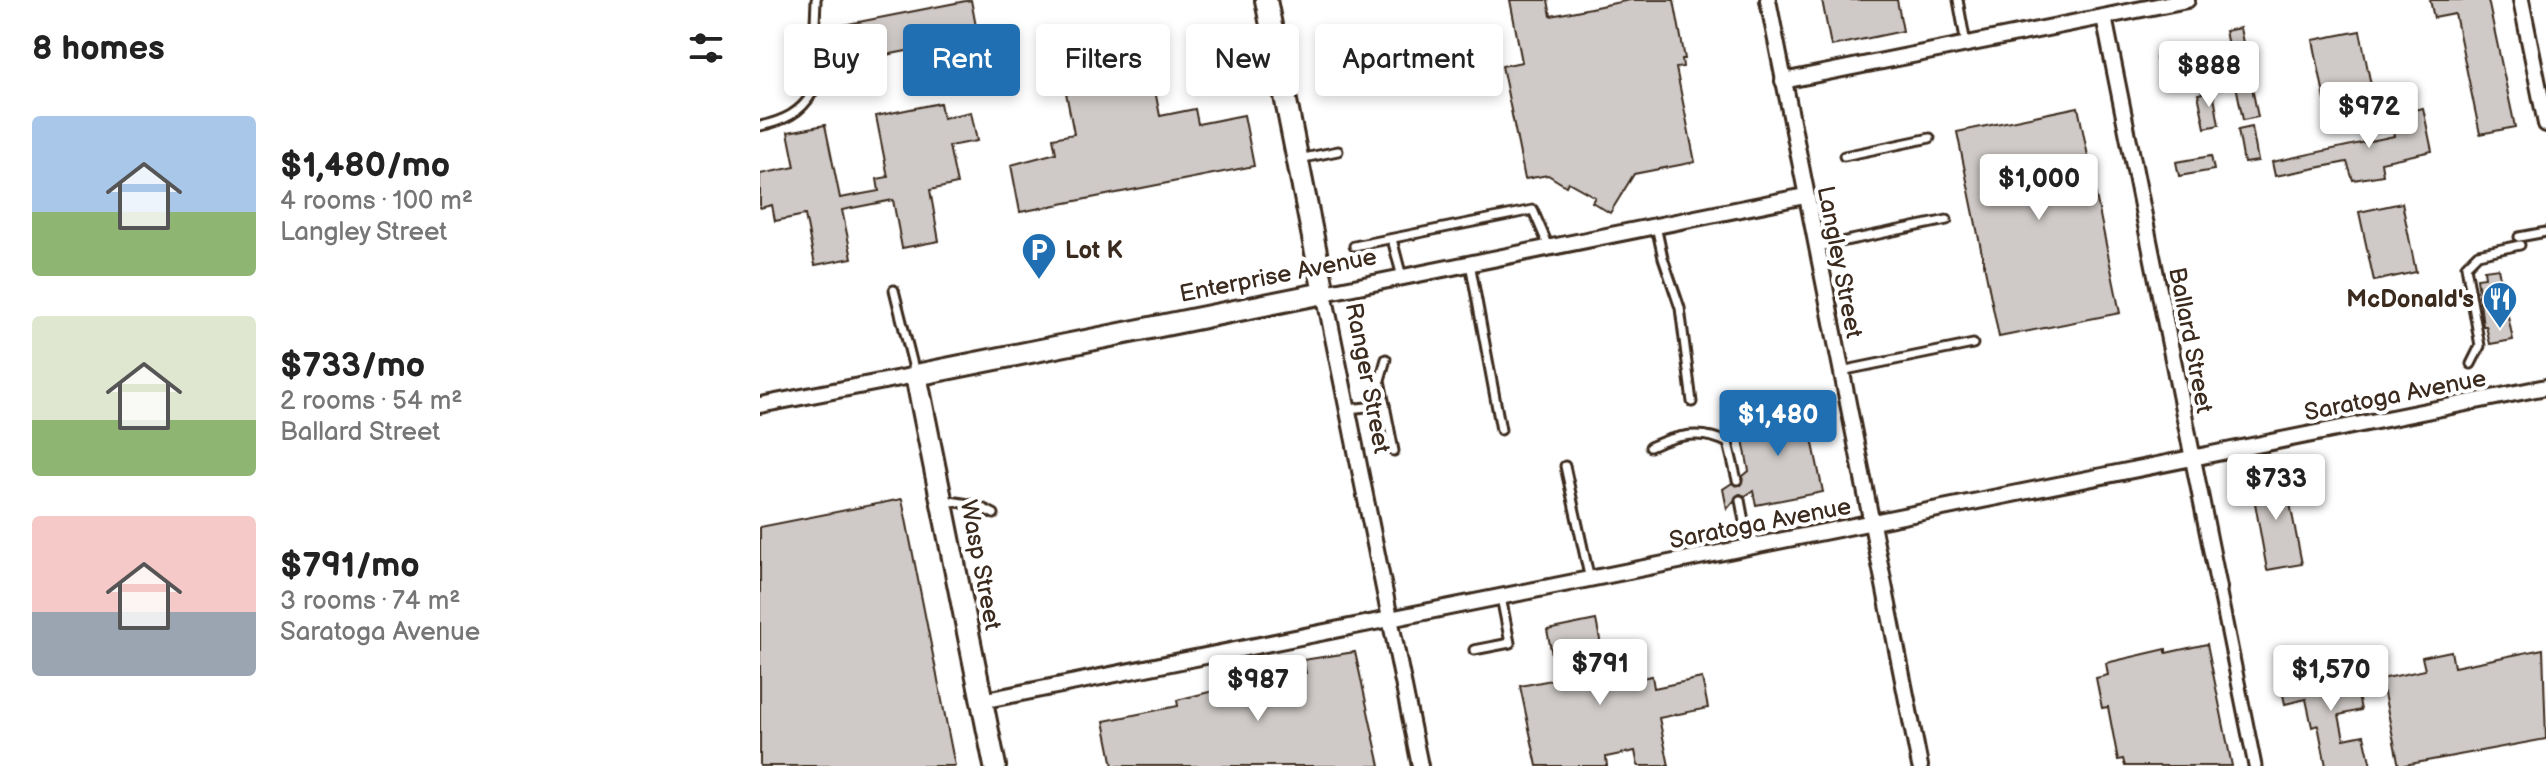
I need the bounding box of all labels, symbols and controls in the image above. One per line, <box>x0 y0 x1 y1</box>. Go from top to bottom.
chip: Buy <box>784 24 887 96</box>
chip: Rent <box>903 24 1020 96</box>
chip: Filters <box>1036 24 1170 96</box>
chip: New <box>1186 24 1299 96</box>
chip: Apartment <box>1315 24 1503 96</box>
icon: filters <box>684 26 728 70</box>
text: 8 homes <box>32 28 165 69</box>
pin: $888 <box>2162 41 2256 109</box>
text: $888 <box>2177 51 2241 82</box>
pin: $972 <box>2322 82 2416 150</box>
text: $972 <box>2338 92 2400 123</box>
text: $1,480/mo <box>280 145 450 186</box>
icon: home <box>96 148 192 244</box>
pin: $1,000 <box>1974 154 2104 222</box>
text: $1,000 <box>1998 164 2080 195</box>
street label: Langley Street <box>1811 184 1869 341</box>
text: 4 rooms · 100 m² <box>280 186 473 217</box>
text: Langley Street <box>280 217 447 248</box>
parking icon: Lot K <box>1020 231 1058 281</box>
place label: Lot K <box>1065 236 1123 265</box>
street label: Enterprise Avenue <box>1177 242 1379 309</box>
street label: Ballard Street <box>2162 265 2219 416</box>
restaurant icon: McDonald's <box>2481 280 2519 330</box>
place label: McDonald's <box>2346 285 2474 314</box>
street label: Ranger Street <box>1339 300 1396 457</box>
text: $733/mo <box>280 345 425 386</box>
icon: home <box>96 348 192 444</box>
street label: Saratoga Avenue <box>2302 364 2488 427</box>
text: 2 rooms · 54 m² <box>280 386 463 417</box>
pin: $1,480 <box>1713 390 1843 458</box>
text: $1,480 <box>1738 400 1819 431</box>
text: Ballard Street <box>280 417 440 448</box>
pin: $733 <box>2229 454 2323 522</box>
text: $733 <box>2245 464 2307 495</box>
street label: Saratoga Avenue <box>1667 492 1853 555</box>
street label: Wasp Street <box>954 498 1007 633</box>
text: $791/mo <box>280 545 420 586</box>
icon: home <box>96 548 192 644</box>
text: 3 rooms · 74 m² <box>280 586 460 617</box>
text: Saratoga Avenue <box>280 617 480 648</box>
pin: $791 <box>1553 639 1647 707</box>
pin: $1,570 <box>2266 645 2396 713</box>
text: $791 <box>1571 649 1629 680</box>
pin: $987 <box>1211 655 1305 723</box>
text: $1,570 <box>2291 655 2371 686</box>
text: $987 <box>1227 665 1289 696</box>

